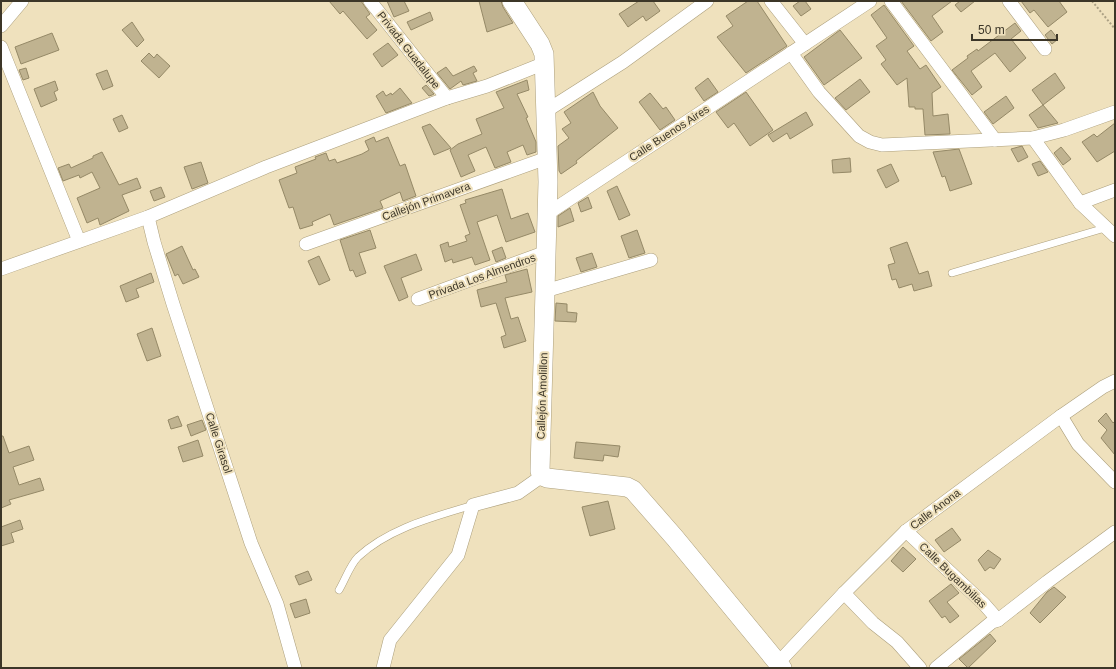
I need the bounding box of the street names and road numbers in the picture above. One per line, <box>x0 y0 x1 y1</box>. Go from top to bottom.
street label: Privada Guadalupe <box>375 9 443 91</box>
street label: Calle Buenos Aires <box>627 102 712 163</box>
street label: Callejón Primavera <box>380 179 473 223</box>
street label: Privada Los Almendros <box>427 251 538 301</box>
street label: Callejón Amolillon <box>534 352 550 440</box>
street label: Calle Girasol <box>204 411 234 475</box>
street label: Calle Anona <box>908 486 963 532</box>
street label: Calle Bugambilias <box>917 540 989 610</box>

